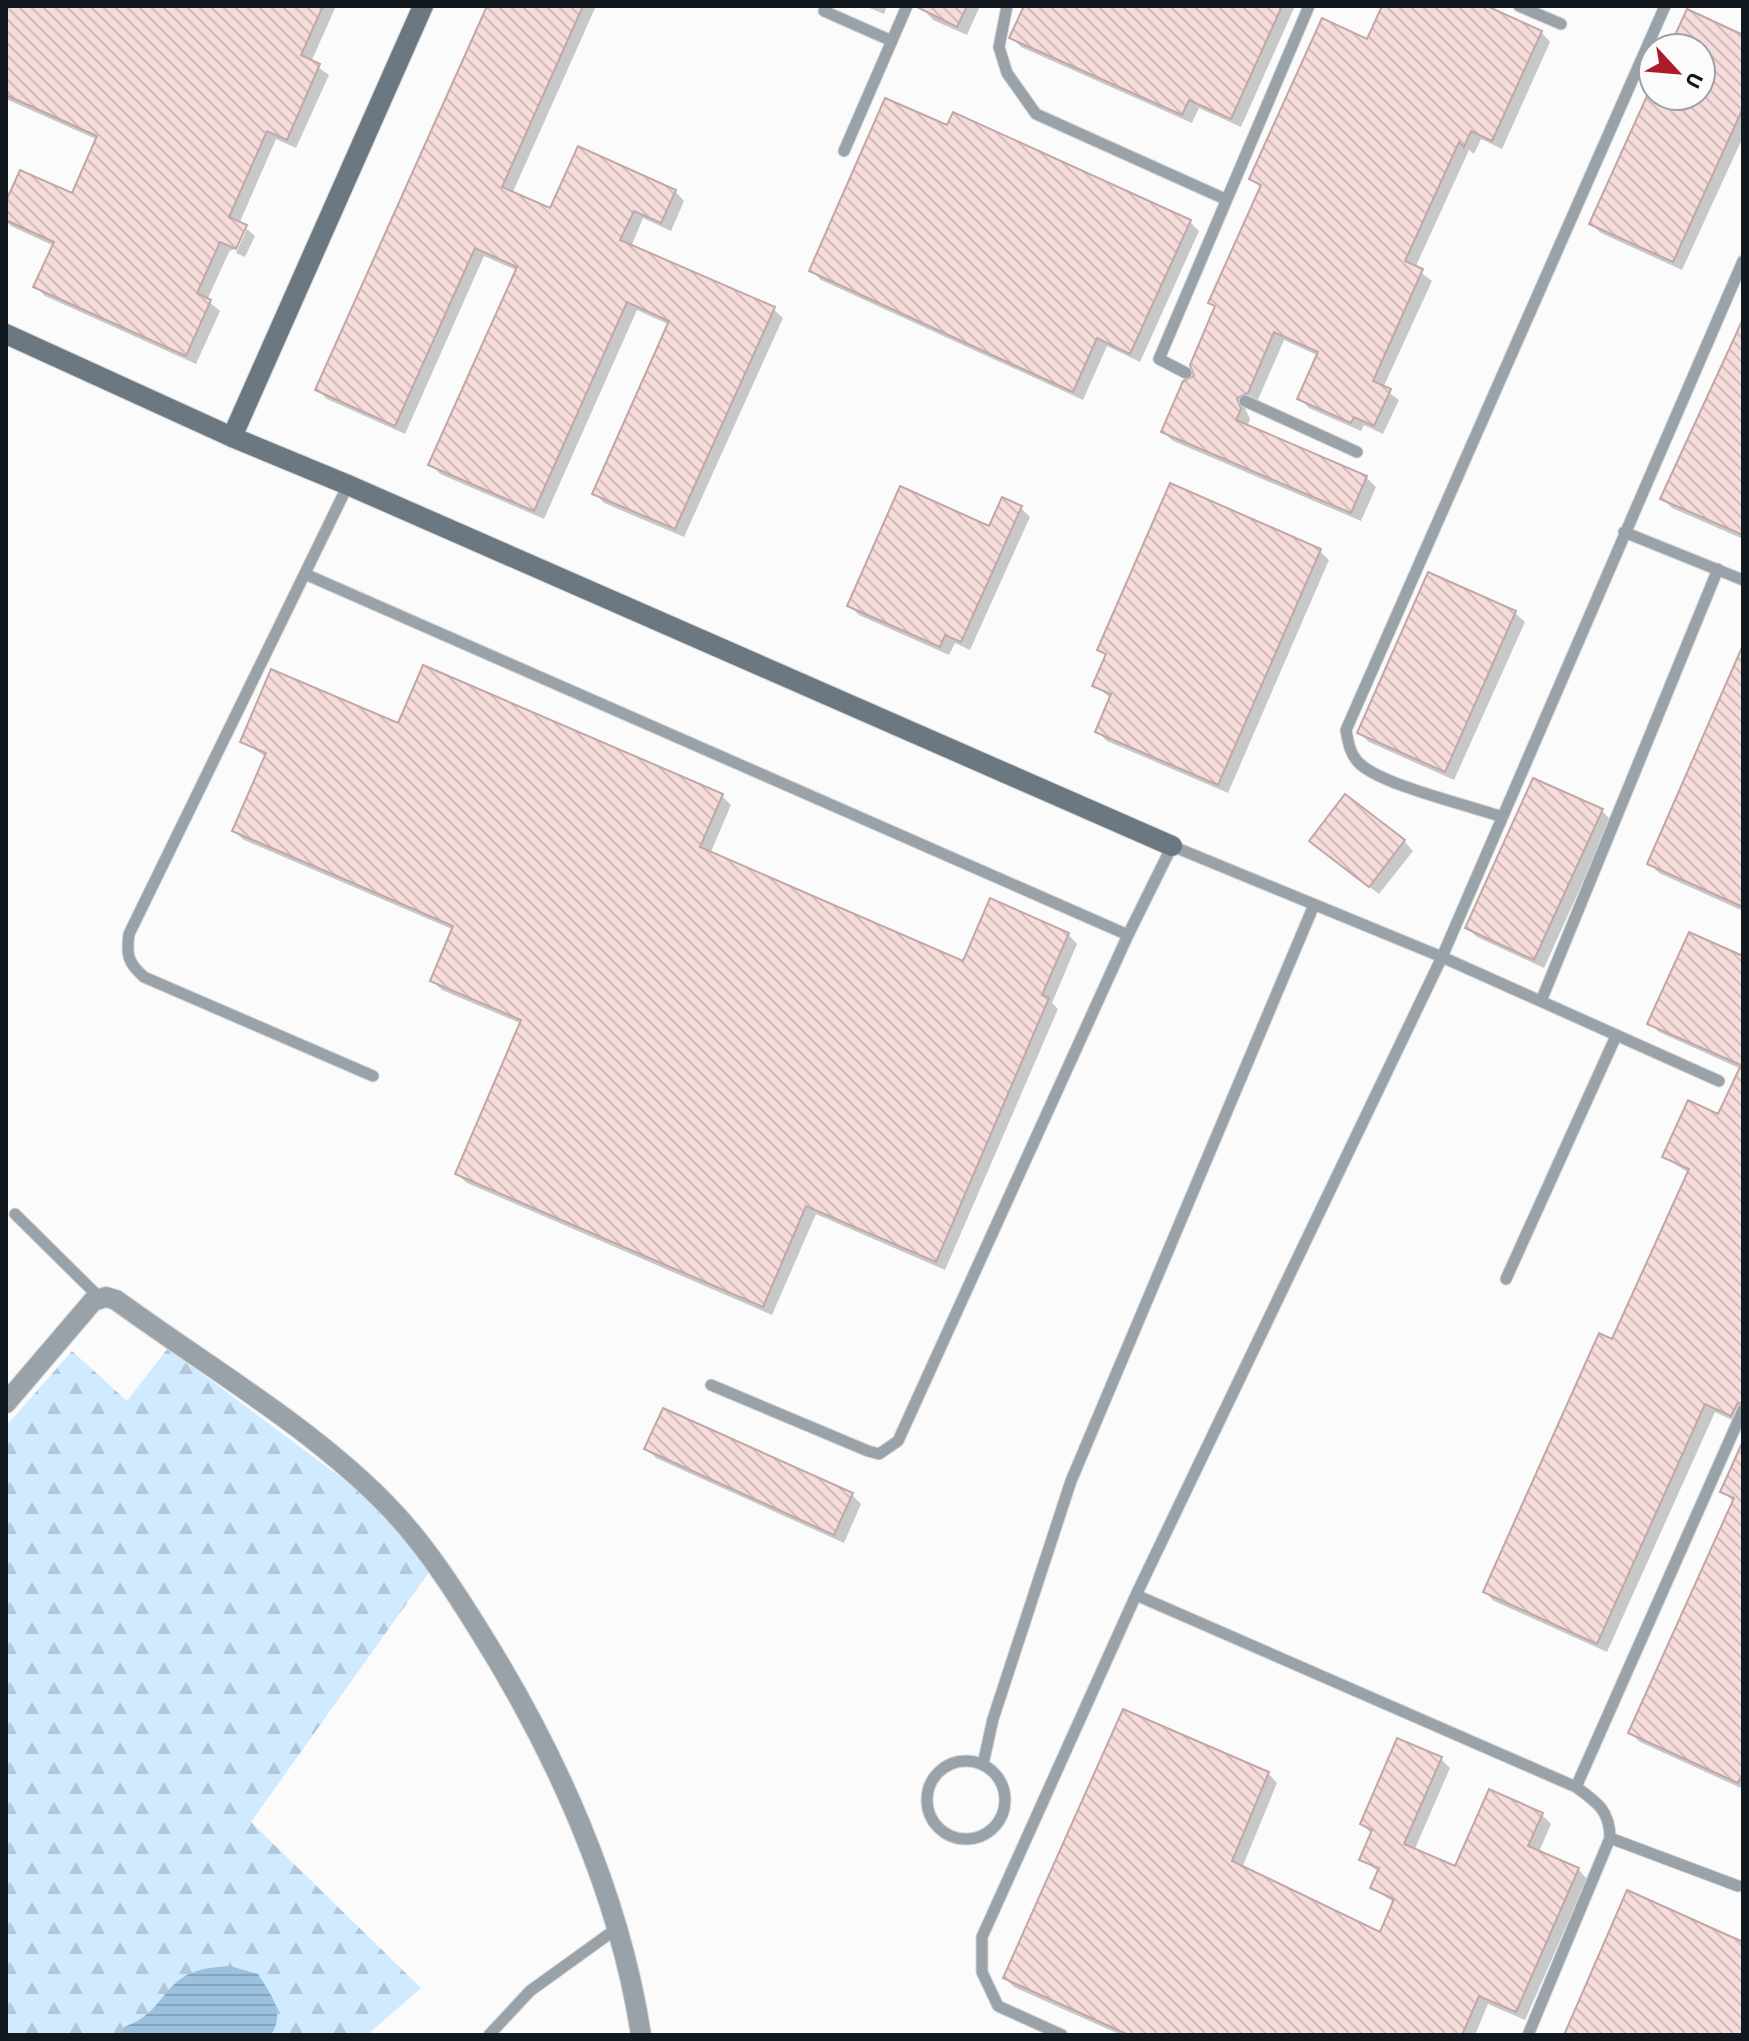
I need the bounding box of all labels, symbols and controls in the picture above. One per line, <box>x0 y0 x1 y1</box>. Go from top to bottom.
north arrow <box>1637 32 1717 112</box>
text: U <box>1676 67 1712 94</box>

